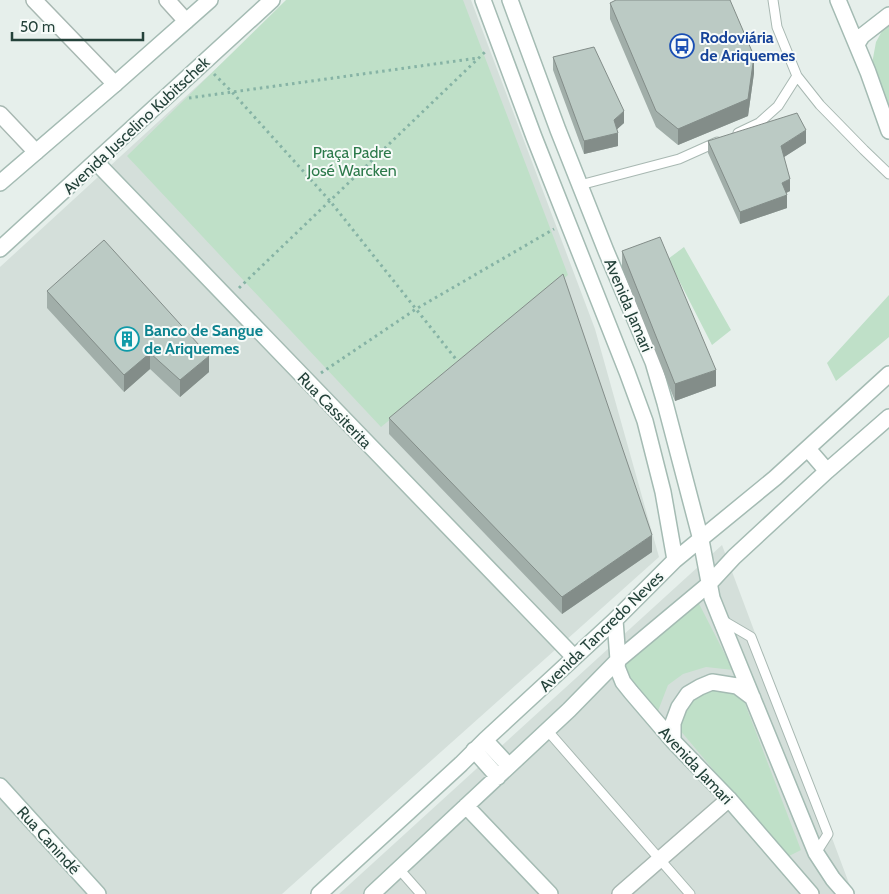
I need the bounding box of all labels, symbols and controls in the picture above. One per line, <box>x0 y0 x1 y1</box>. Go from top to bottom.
scale bar <box>12 10 144 42</box>
text: 50 m <box>20 18 55 36</box>
place label: Rodoviária de Ariquemes <box>700 28 795 65</box>
bus stop icon: Rodoviária de Ariquemes <box>669 33 695 59</box>
street label: Avenida Juscelino Kubitschek <box>59 52 214 198</box>
park label: Praça Padre José Warcken <box>306 143 397 180</box>
street label: Avenida Jamari <box>600 256 657 355</box>
place label: Banco de Sangue de Ariquemes <box>144 321 263 358</box>
building icon: Banco de Sangue de Ariquemes <box>114 326 140 352</box>
street label: Rua Cassiterita <box>294 368 376 453</box>
street label: Avenida Tancredo Neves <box>535 567 668 696</box>
street label: Avenida Jamari <box>655 722 737 808</box>
street label: Rua Canindé <box>13 802 84 878</box>

